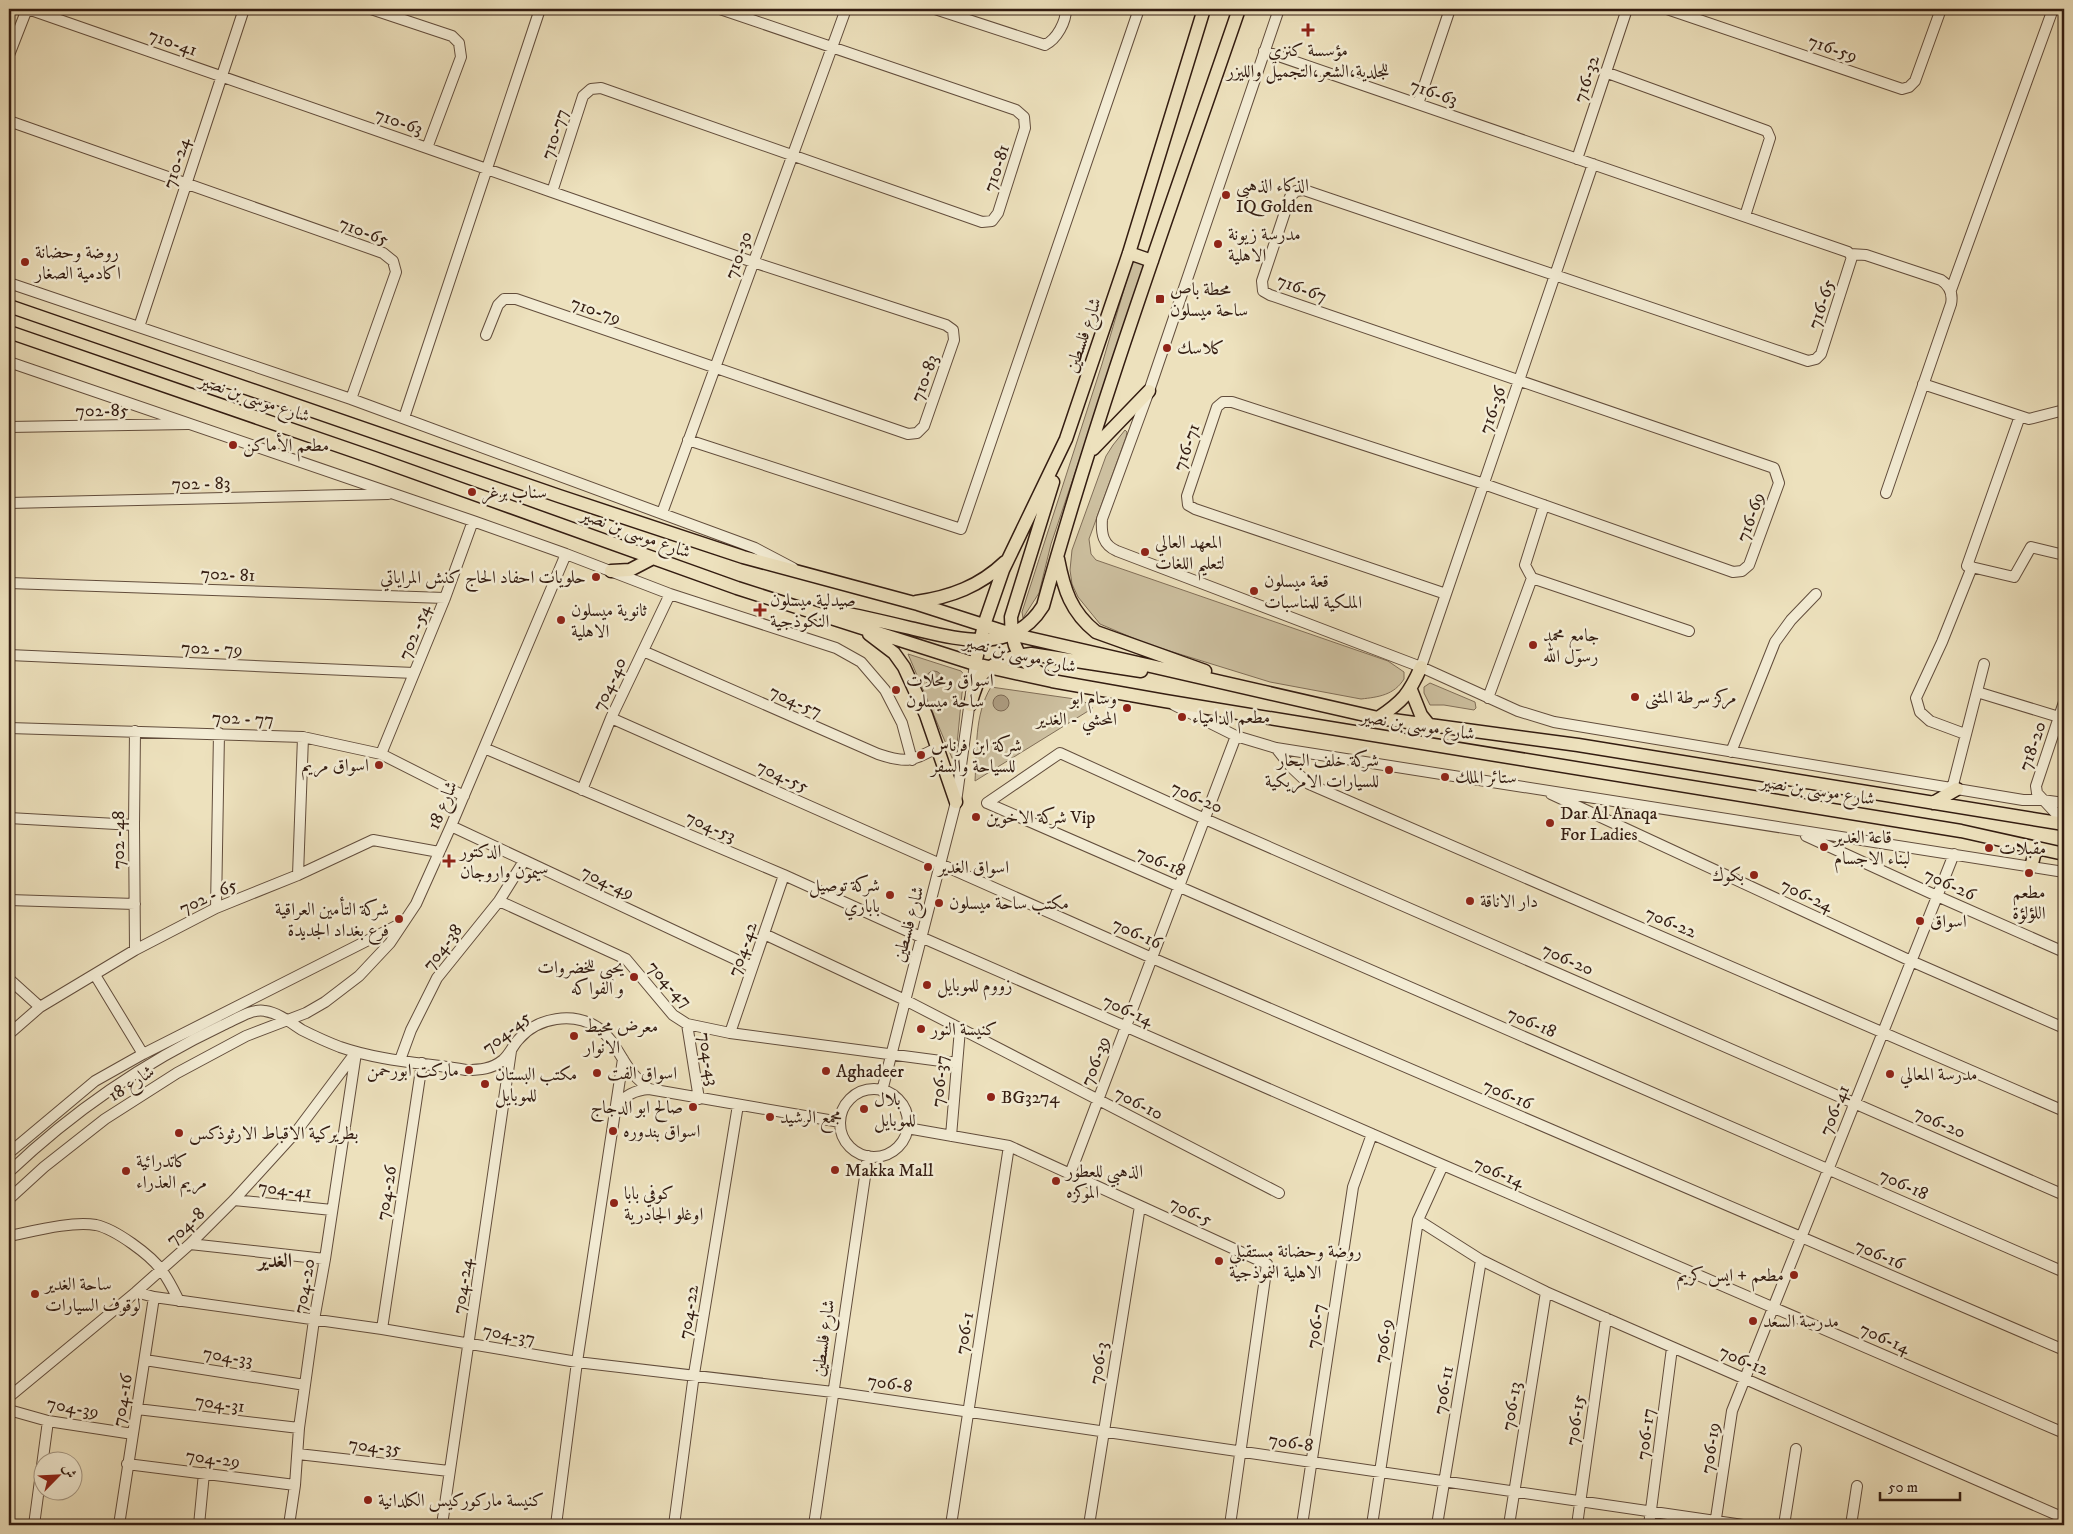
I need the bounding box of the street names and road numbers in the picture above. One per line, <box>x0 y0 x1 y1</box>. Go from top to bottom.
street label: 710-41 <box>145 24 200 61</box>
street label: 716-59 <box>1805 30 1860 68</box>
street label: 716-32 <box>1569 53 1605 106</box>
street label: 716-63 <box>1407 75 1460 111</box>
street label: 710-63 <box>372 104 425 140</box>
street label: 710-77 <box>536 106 573 162</box>
street label: 710-24 <box>158 134 196 192</box>
street label: 710-81 <box>979 142 1015 195</box>
street label: 710-65 <box>336 212 392 251</box>
street label: 710-30 <box>720 228 758 282</box>
street label: 716-67 <box>1274 270 1330 308</box>
street label: 716-65 <box>1804 277 1840 332</box>
street label: 710-79 <box>568 292 624 330</box>
street label: شارع فلسطين <box>1061 295 1110 377</box>
street label: 710-83 <box>906 352 944 405</box>
street label: شارع موسى بن نصير <box>194 369 313 431</box>
street label: 716-36 <box>1475 383 1511 437</box>
street label: 702-85 <box>75 400 129 422</box>
street label: 716-71 <box>1169 421 1205 474</box>
street label: 702 - 83 <box>171 472 231 496</box>
street label: 716-69 <box>1732 490 1770 545</box>
street label: شارع موسى بن نصير <box>575 503 694 567</box>
street label: 702- 81 <box>200 563 256 587</box>
street label: 702 -54 <box>394 601 436 663</box>
street label: شارع موسى بن نصير <box>959 631 1078 682</box>
street label: 702 - 79 <box>181 637 243 661</box>
street label: 704-40 <box>588 654 632 715</box>
street label: 704-57 <box>766 681 825 723</box>
street label: شارع موسى بن نصير <box>1357 706 1476 749</box>
street label: 702 - 77 <box>212 707 274 731</box>
street label: 718-20 <box>2014 719 2052 774</box>
street label: 704-55 <box>753 756 812 798</box>
street label: شارع موسى بن نصير <box>1757 771 1876 814</box>
street label: 706-20 <box>1167 777 1226 819</box>
street label: شارع 18 <box>423 778 466 834</box>
street label: 704-53 <box>682 807 739 847</box>
street label: 702 -48 <box>108 811 130 869</box>
street label: 706-18 <box>1133 842 1189 882</box>
street label: 704-49 <box>577 861 638 905</box>
street label: 706-26 <box>1920 864 1979 906</box>
street label: 702 - 65 <box>176 874 241 920</box>
street label: 706-24 <box>1777 874 1837 918</box>
street label: شارع فلسطين <box>888 884 933 965</box>
street label: 706-22 <box>1642 902 1700 944</box>
street label: 706-16 <box>1108 913 1165 955</box>
street label: 704-42 <box>723 919 763 979</box>
street label: 704-38 <box>418 920 467 975</box>
street label: 706-20 <box>1538 939 1597 981</box>
street label: 704-47 <box>642 957 696 1013</box>
street label: 706-14 <box>1099 990 1157 1032</box>
street label: 706-18 <box>1504 1003 1560 1043</box>
street label: 704-45 <box>478 1007 535 1059</box>
street label: 704-43 <box>693 1031 724 1088</box>
street label: 706-39 <box>1076 1033 1115 1089</box>
street label: 706-37 <box>927 1054 953 1108</box>
street label: شارع 18 <box>104 1061 160 1109</box>
street label: 706-16 <box>1479 1075 1536 1115</box>
street label: 706-10 <box>1110 1082 1167 1126</box>
street label: 706-41 <box>1815 1082 1855 1139</box>
street label: 706-20 <box>1910 1102 1969 1144</box>
street label: 706-14 <box>1470 1152 1528 1194</box>
street label: 704-26 <box>372 1164 402 1222</box>
street label: 706-18 <box>1876 1164 1932 1205</box>
street label: 704-41 <box>257 1176 313 1204</box>
street label: 706-5 <box>1166 1192 1216 1231</box>
street label: 704-8 <box>162 1203 210 1251</box>
street label: 706-16 <box>1851 1235 1908 1275</box>
street label: 704-24 <box>448 1256 478 1315</box>
street label: 704-20 <box>289 1257 321 1315</box>
street label: 704-22 <box>674 1283 704 1341</box>
street label: شارع فلسطين <box>808 1298 843 1379</box>
street label: 706-7 <box>1302 1302 1330 1350</box>
street label: 706-1 <box>951 1310 979 1356</box>
street label: 706-9 <box>1370 1317 1398 1365</box>
street label: 706-14 <box>1856 1318 1914 1360</box>
street label: 704-37 <box>481 1320 537 1350</box>
street label: 706-3 <box>1085 1340 1113 1386</box>
street label: 706-12 <box>1716 1341 1772 1381</box>
street label: 704-33 <box>201 1342 254 1372</box>
street label: 706-11 <box>1429 1364 1459 1416</box>
street label: 706-8 <box>866 1370 914 1398</box>
street label: 704-16 <box>108 1372 138 1428</box>
street label: 706-13 <box>1497 1380 1527 1432</box>
street label: 704-31 <box>194 1390 246 1418</box>
street label: 704-39 <box>45 1393 101 1423</box>
street label: 706-15 <box>1562 1393 1590 1447</box>
street label: 706-17 <box>1632 1407 1660 1461</box>
street label: 706-19 <box>1697 1421 1725 1475</box>
street label: 706-8 <box>1267 1429 1315 1457</box>
street label: 704-35 <box>348 1433 402 1461</box>
street label: 704-29 <box>184 1445 241 1473</box>

